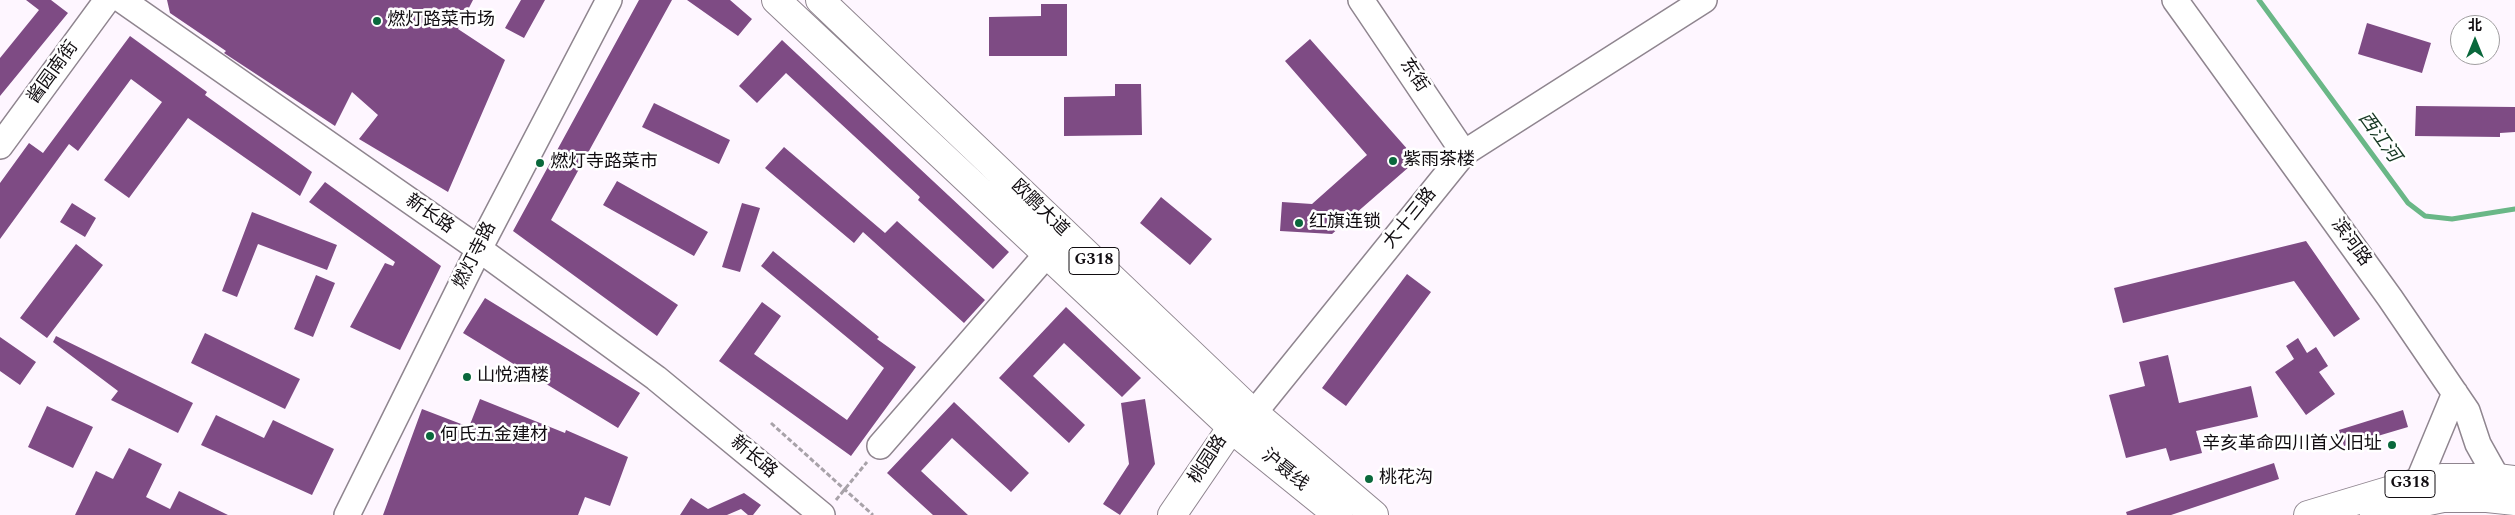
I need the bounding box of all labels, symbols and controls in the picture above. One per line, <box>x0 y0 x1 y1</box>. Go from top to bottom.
place label: 燃灯路菜市场 <box>387 10 495 32</box>
marker: 燃灯路菜市场 <box>371 15 383 27</box>
north arrow <box>2450 15 2500 65</box>
text: 北 <box>2468 15 2482 36</box>
street label: 酱园南街 <box>24 38 84 108</box>
street label: 东街 <box>1394 55 1432 97</box>
water label: 西江河 <box>2352 108 2404 168</box>
place label: 紫雨茶楼 <box>1403 150 1475 172</box>
place label: 燃灯寺路菜市 <box>550 152 658 174</box>
marker: 紫雨茶楼 <box>1387 155 1399 167</box>
marker: 燃灯寺路菜市 <box>534 157 546 169</box>
street label: 欧鹏大道 <box>1006 176 1072 242</box>
street label: 大十三路 <box>1380 184 1442 254</box>
street label: 新长路 <box>401 191 457 239</box>
place label: 红旗连锁 <box>1309 212 1381 234</box>
street label: 滨河路 <box>2325 215 2375 271</box>
marker: 红旗连锁 <box>1293 217 1305 229</box>
street label: 燃灯寺路 <box>450 219 502 293</box>
road number: G318 <box>1069 248 1119 274</box>
place label: 山悦酒楼 <box>477 366 549 388</box>
marker: 山悦酒楼 <box>461 371 473 383</box>
place label: 何氏五金建材 <box>440 425 548 447</box>
marker: 何氏五金建材 <box>424 430 436 442</box>
street label: 桃园路 <box>1185 431 1233 489</box>
street label: 新长路 <box>725 432 781 484</box>
place label: 辛亥革命四川首义旧址 <box>2202 434 2382 456</box>
marker: 辛亥革命四川首义旧址 <box>2386 439 2398 451</box>
street label: 沪聂线 <box>1256 446 1312 496</box>
place label: 桃花沟 <box>1379 468 1433 490</box>
road number: G318 <box>2385 470 2435 498</box>
marker: 桃花沟 <box>1363 473 1375 485</box>

